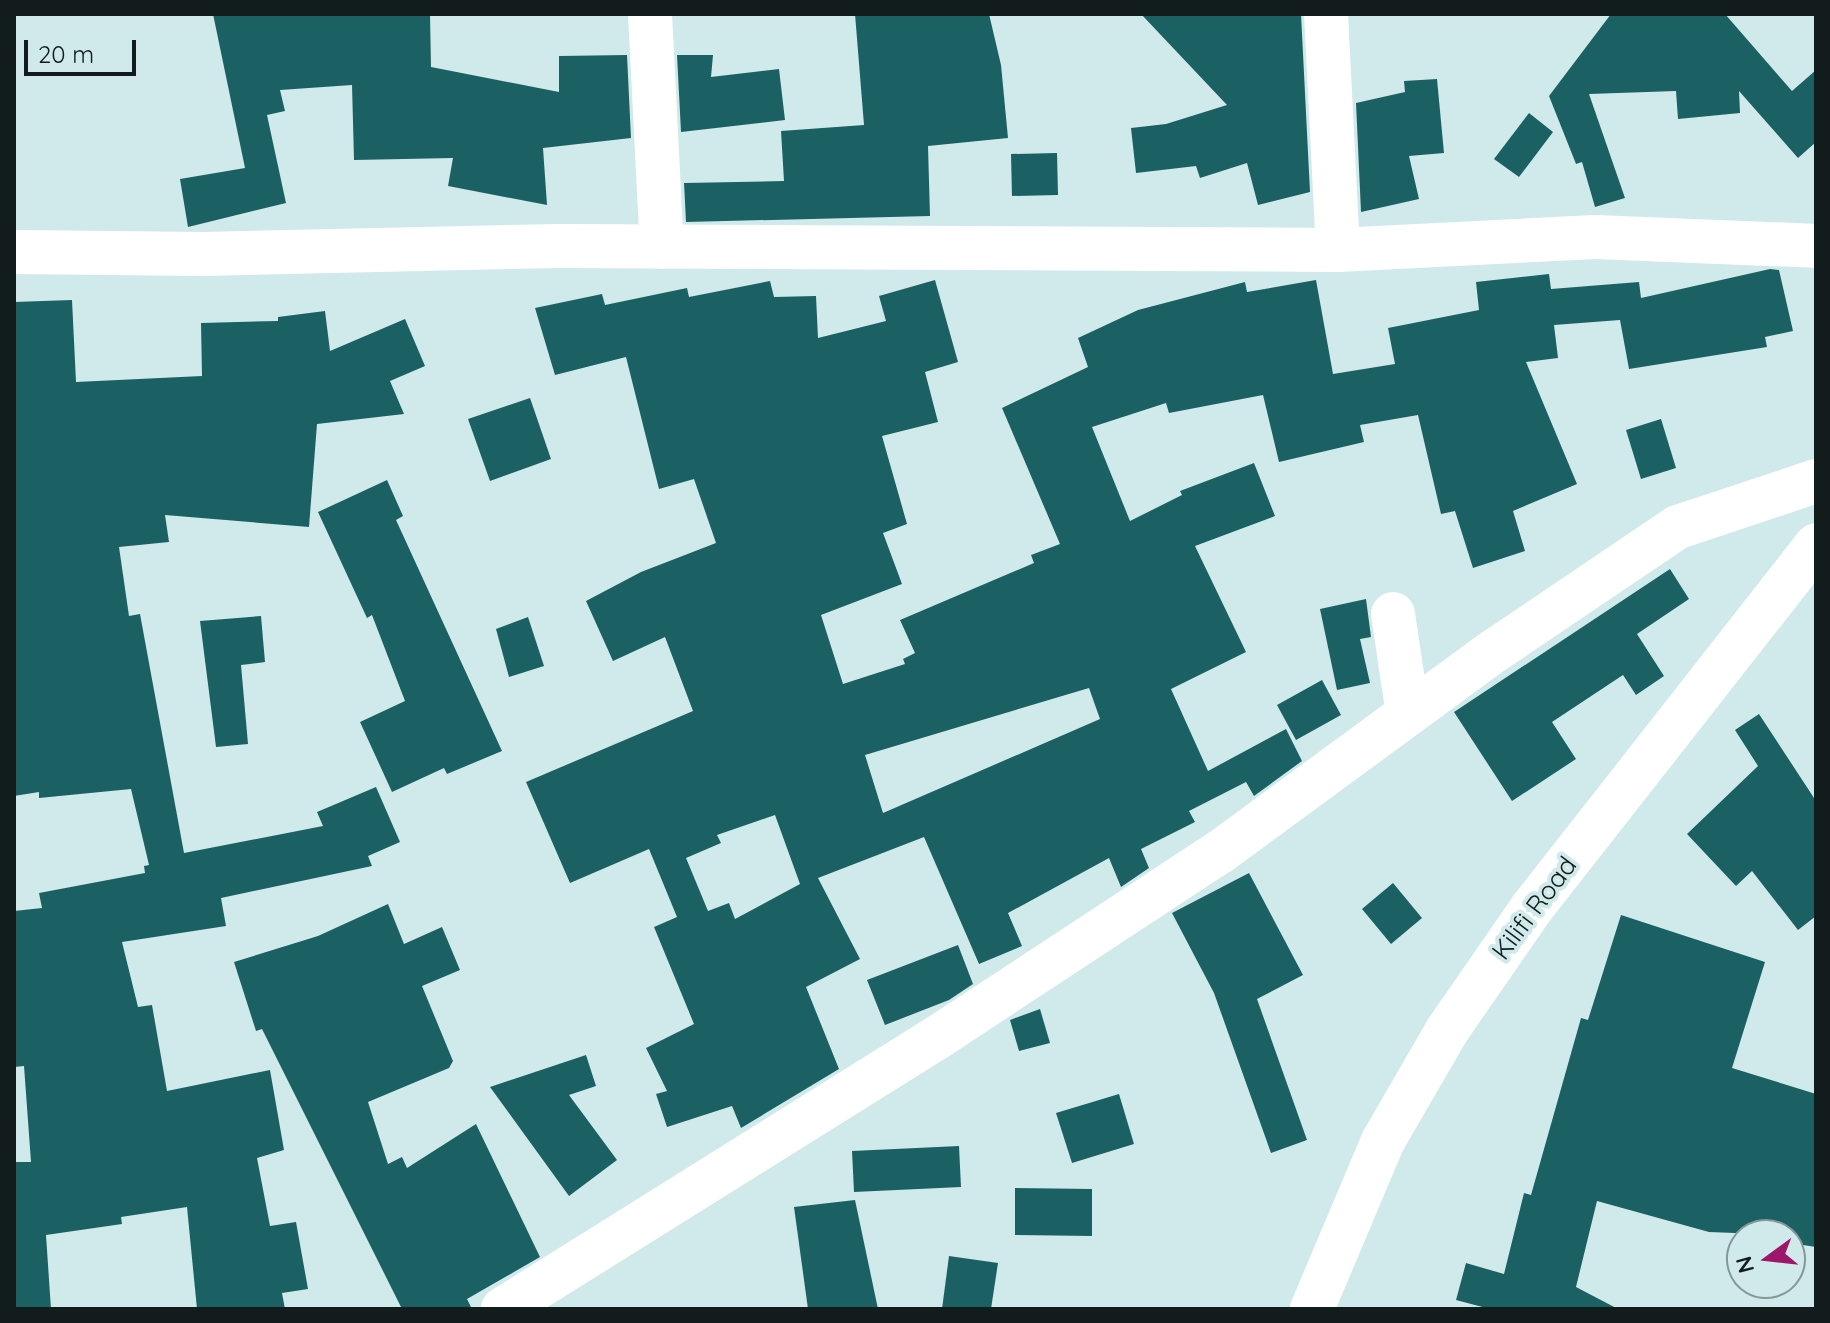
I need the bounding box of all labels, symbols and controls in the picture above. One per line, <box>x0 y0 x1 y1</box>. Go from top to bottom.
scale bar <box>28 24 140 74</box>
text: 20 m <box>38 39 94 69</box>
street label: Kilifi Road <box>1485 850 1583 966</box>
north arrow <box>1726 1219 1806 1299</box>
text: N <box>1729 1253 1760 1276</box>

